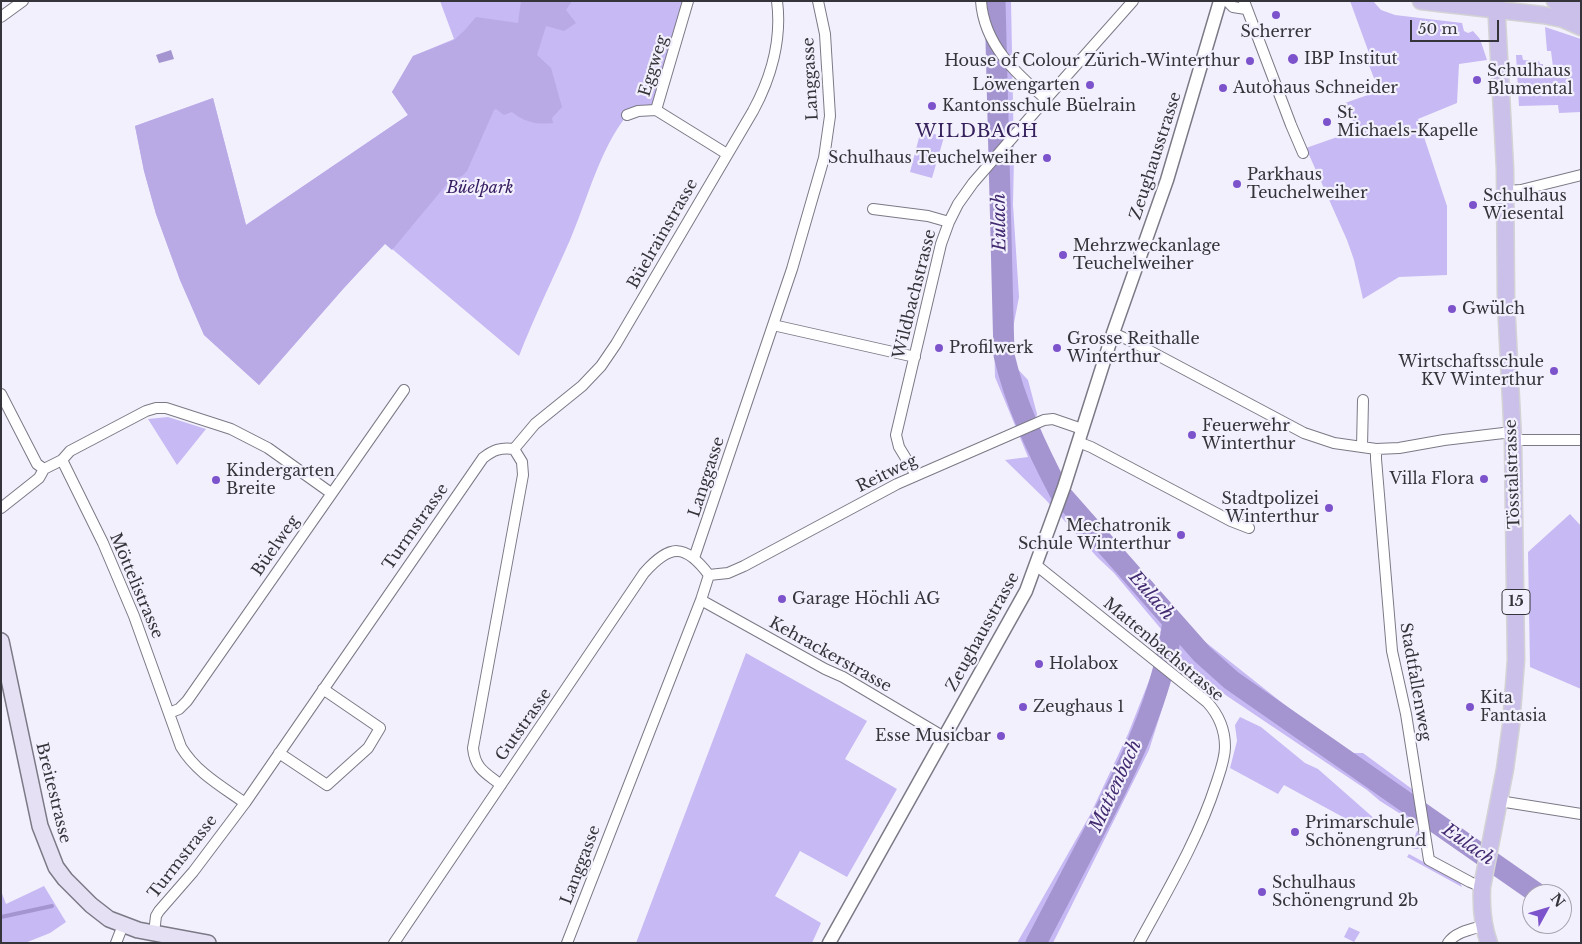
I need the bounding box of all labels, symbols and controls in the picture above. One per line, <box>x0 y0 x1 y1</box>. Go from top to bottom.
marker: Scherrer <box>1270 9 1282 21</box>
scale bar <box>1412 10 1501 42</box>
text: 50 m <box>1418 19 1458 38</box>
place label: Scherrer <box>1241 22 1311 42</box>
street label: Eggweg <box>636 33 672 99</box>
street label: Langgasse <box>799 37 823 121</box>
place label: IBP Institut <box>1304 49 1398 69</box>
place label: House of Colour Zürich-Winterthur <box>944 51 1240 71</box>
marker: IBP Institut <box>1286 52 1300 66</box>
marker: House of Colour Zürich-Winterthur <box>1244 55 1256 67</box>
place label: Schulhaus Blumental <box>1487 61 1573 99</box>
marker: Schulhaus Blumental <box>1471 74 1483 86</box>
place label: Löwengarten <box>972 75 1080 95</box>
place label: Autohaus Schneider <box>1233 78 1398 98</box>
marker: Löwengarten <box>1084 79 1096 91</box>
marker: Autohaus Schneider <box>1217 82 1229 94</box>
street label: Zeughausstrasse <box>1126 90 1186 222</box>
place label: Kantonsschule Büelrain <box>942 96 1136 116</box>
marker: Kantonsschule Büelrain <box>926 100 938 112</box>
place label: St. Michaels-Kapelle <box>1337 103 1478 141</box>
marker: St. Michaels-Kapelle <box>1321 116 1333 128</box>
district label: WILDBACH <box>914 121 1040 143</box>
place label: Schulhaus Teuchelweiher <box>828 148 1037 168</box>
marker: Schulhaus Teuchelweiher <box>1041 152 1053 164</box>
place label: Parkhaus Teuchelweiher <box>1247 165 1368 203</box>
street label: Büelrainstrasse <box>624 176 702 292</box>
park label: Büelpark <box>447 178 513 198</box>
marker: Parkhaus Teuchelweiher <box>1231 178 1243 190</box>
place label: Schulhaus Wiesental <box>1483 186 1567 224</box>
water label: Eulach <box>989 193 1011 251</box>
marker: Schulhaus Wiesental <box>1467 199 1479 211</box>
street label: Wildbachstrasse <box>890 227 940 361</box>
place label: Mehrzweckanlage Teuchelweiher <box>1073 236 1220 274</box>
marker: Mehrzweckanlage Teuchelweiher <box>1057 249 1069 261</box>
place label: Gwülch <box>1462 299 1525 319</box>
marker: Gwülch <box>1446 303 1458 315</box>
place label: Grosse Reithalle Winterthur <box>1067 329 1200 367</box>
place label: Profilwerk <box>949 338 1033 358</box>
marker: Profilwerk <box>933 342 945 354</box>
marker: Grosse Reithalle Winterthur <box>1051 342 1063 354</box>
place label: Wirtschaftsschule KV Winterthur <box>1399 352 1544 390</box>
marker: Wirtschaftsschule KV Winterthur <box>1548 365 1560 377</box>
place label: Feuerwehr Winterthur <box>1202 416 1295 454</box>
street label: Tösstalstrasse <box>1501 419 1525 529</box>
marker: Feuerwehr Winterthur <box>1186 429 1198 441</box>
street label: Langgasse <box>685 434 729 520</box>
street label: Reitweg <box>853 451 921 497</box>
place label: Kindergarten Breite <box>226 461 335 499</box>
place label: Villa Flora <box>1389 469 1474 489</box>
marker: Villa Flora <box>1478 473 1490 485</box>
marker: Kindergarten Breite <box>210 474 222 486</box>
street label: Turmstrasse <box>379 480 453 574</box>
place label: Stadtpolizei Winterthur <box>1221 489 1319 527</box>
marker: Stadtpolizei Winterthur <box>1323 502 1335 514</box>
street label: Büelweg <box>248 512 304 580</box>
place label: Mechatronik Schule Winterthur <box>1018 516 1171 554</box>
marker: Mechatronik Schule Winterthur <box>1175 529 1187 541</box>
street label: Möttelistrasse <box>105 530 167 642</box>
water label: Eulach <box>1124 567 1178 625</box>
street label: Zeughausstrasse <box>942 569 1024 695</box>
place label: Garage Höchli AG <box>792 589 940 609</box>
road number: 15 <box>1502 590 1530 614</box>
marker: Garage Höchli AG <box>776 593 788 605</box>
street label: Mattenbachstrasse <box>1099 594 1227 706</box>
street label: Kehrackerstrasse <box>765 613 895 697</box>
street label: Stadtfallenweg <box>1395 621 1435 743</box>
place label: Holabox <box>1049 654 1118 674</box>
marker: Holabox <box>1033 658 1045 670</box>
street label: Gutstrasse <box>492 685 556 765</box>
place label: Kita Fantasia <box>1480 688 1547 726</box>
place label: Zeughaus 1 <box>1033 697 1124 717</box>
marker: Zeughaus 1 <box>1017 701 1029 713</box>
marker: Kita Fantasia <box>1464 701 1476 713</box>
place label: Esse Musicbar <box>875 726 991 746</box>
marker: Esse Musicbar <box>995 730 1007 742</box>
water label: Mattenbach <box>1085 737 1147 835</box>
street label: Breitestrasse <box>31 741 75 845</box>
street label: Turmstrasse <box>144 811 222 903</box>
place label: Primarschule Schönengrund <box>1305 813 1426 851</box>
water label: Eulach <box>1438 820 1498 870</box>
street label: Langgasse <box>557 823 605 907</box>
marker: Primarschule Schönengrund <box>1289 826 1301 838</box>
place label: Schulhaus Schönengrund 2b <box>1272 873 1418 911</box>
north arrow <box>1522 884 1572 934</box>
marker: Schulhaus Schönengrund 2b <box>1256 886 1268 898</box>
text: N <box>1547 889 1569 911</box>

